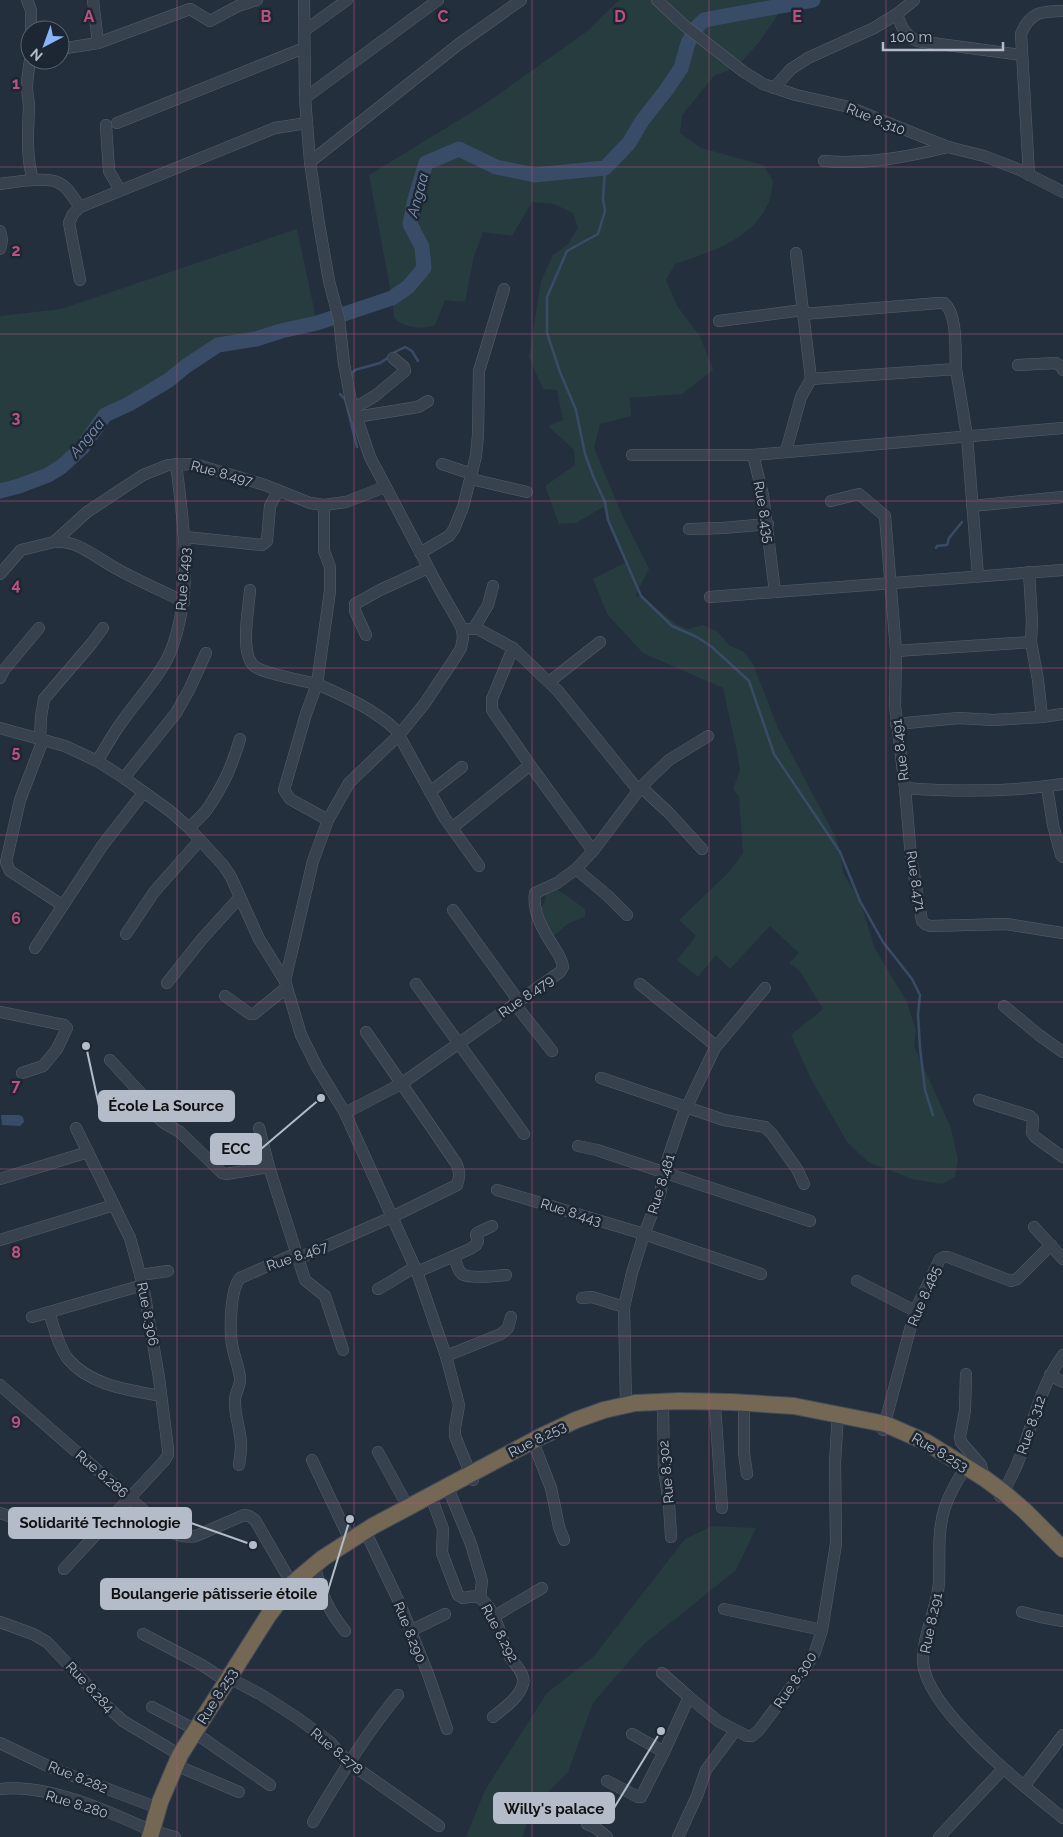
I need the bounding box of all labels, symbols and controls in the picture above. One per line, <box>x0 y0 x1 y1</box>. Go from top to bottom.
text: A <box>84 7 95 26</box>
text: B <box>261 7 272 26</box>
text: C <box>438 7 449 26</box>
text: D <box>614 7 626 26</box>
text: E <box>792 7 802 26</box>
north arrow <box>20 20 70 70</box>
scale bar <box>883 20 1003 52</box>
text: 100 m <box>890 28 932 46</box>
text: N <box>27 45 46 64</box>
text: 1 <box>12 74 20 93</box>
street label: Rue 8.310 <box>844 100 908 138</box>
water label: Angaa <box>403 171 433 220</box>
text: 2 <box>11 241 21 260</box>
text: 3 <box>12 408 21 427</box>
water label: Angaa <box>65 415 108 462</box>
street label: Rue 8.497 <box>189 457 255 489</box>
street label: Rue 8.435 <box>751 480 777 545</box>
street label: Rue 8.493 <box>173 547 193 611</box>
text: 4 <box>11 575 21 594</box>
street label: Rue 8.491 <box>888 718 912 782</box>
text: 5 <box>12 742 21 761</box>
street label: Rue 8.471 <box>903 850 929 912</box>
text: 6 <box>11 909 21 928</box>
street label: Rue 8.479 <box>495 971 557 1021</box>
text: 7 <box>12 1076 21 1095</box>
callout: École La Source <box>99 1091 234 1121</box>
text: École La Source <box>108 1097 224 1115</box>
callout: ECC <box>211 1134 261 1164</box>
text: ECC <box>221 1140 251 1158</box>
street label: Rue 8.481 <box>644 1152 678 1216</box>
street label: Rue 8.443 <box>539 1195 603 1229</box>
street label: Rue 8.467 <box>264 1238 330 1274</box>
text: 8 <box>11 1243 21 1262</box>
street label: Rue 8.485 <box>904 1263 944 1328</box>
street label: Rue 8.306 <box>134 1281 162 1347</box>
street label: Rue 8.312 <box>1014 1394 1048 1456</box>
text: 9 <box>11 1410 21 1429</box>
street label: Rue 8.253 <box>506 1418 568 1460</box>
street label: Rue 8.253 <box>909 1429 971 1475</box>
street label: Rue 8.302 <box>655 1440 677 1504</box>
street label: Rue 8.286 <box>73 1447 131 1501</box>
callout: Solidarité Technologie <box>9 1508 191 1538</box>
text: Solidarité Technologie <box>19 1514 181 1532</box>
callout: Boulangerie pâtisserie étoile <box>101 1579 327 1609</box>
text: Boulangerie pâtisserie étoile <box>111 1585 317 1603</box>
street label: Rue 8.291 <box>917 1591 945 1655</box>
street label: Rue 8.290 <box>391 1599 429 1665</box>
street label: Rue 8.292 <box>478 1601 522 1665</box>
street label: Rue 8.300 <box>770 1649 820 1711</box>
street label: Rue 8.284 <box>63 1658 118 1716</box>
street label: Rue 8.253 <box>194 1665 240 1727</box>
street label: Rue 8.278 <box>308 1725 366 1777</box>
street label: Rue 8.282 <box>46 1758 110 1796</box>
street label: Rue 8.280 <box>44 1787 110 1821</box>
callout: Willy's palace <box>494 1793 614 1823</box>
text: Willy's palace <box>504 1800 604 1818</box>

